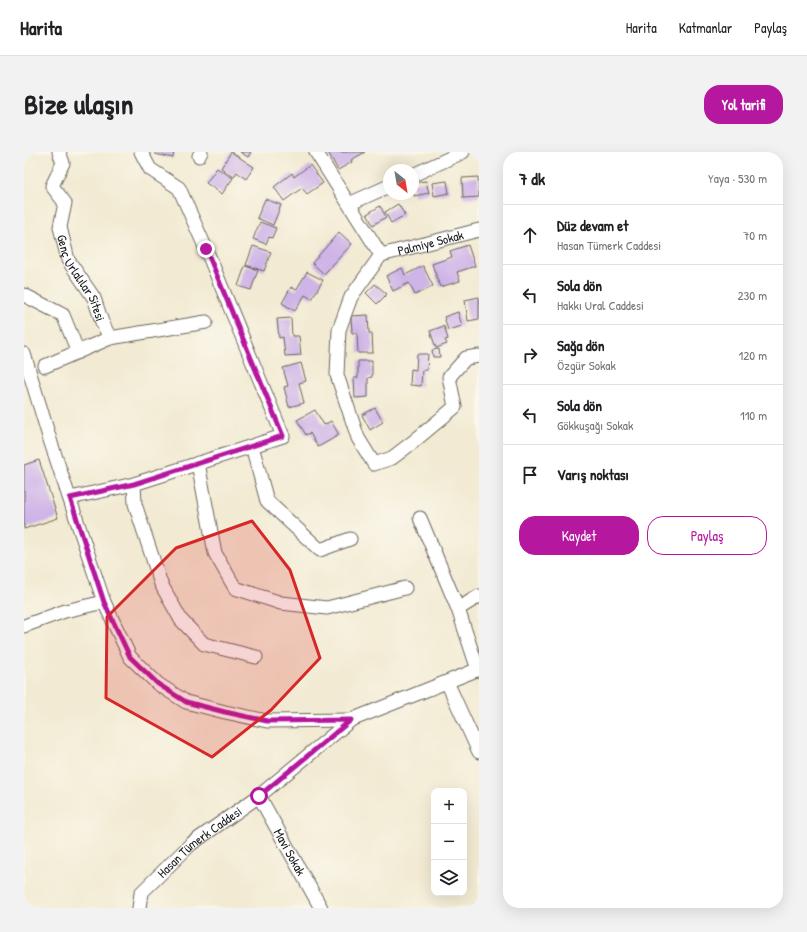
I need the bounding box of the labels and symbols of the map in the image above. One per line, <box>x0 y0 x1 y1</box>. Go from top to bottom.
north arrow <box>383 164 419 200</box>
street label: Palmiye Sokak <box>396 225 466 259</box>
street label: Genç Urlalılar Sitesi <box>53 233 110 323</box>
route end <box>197 240 215 258</box>
route start <box>250 787 268 805</box>
street label: Hasan Tümerk Caddesi <box>153 802 245 881</box>
street label: Mavi Sokak <box>270 825 311 879</box>

